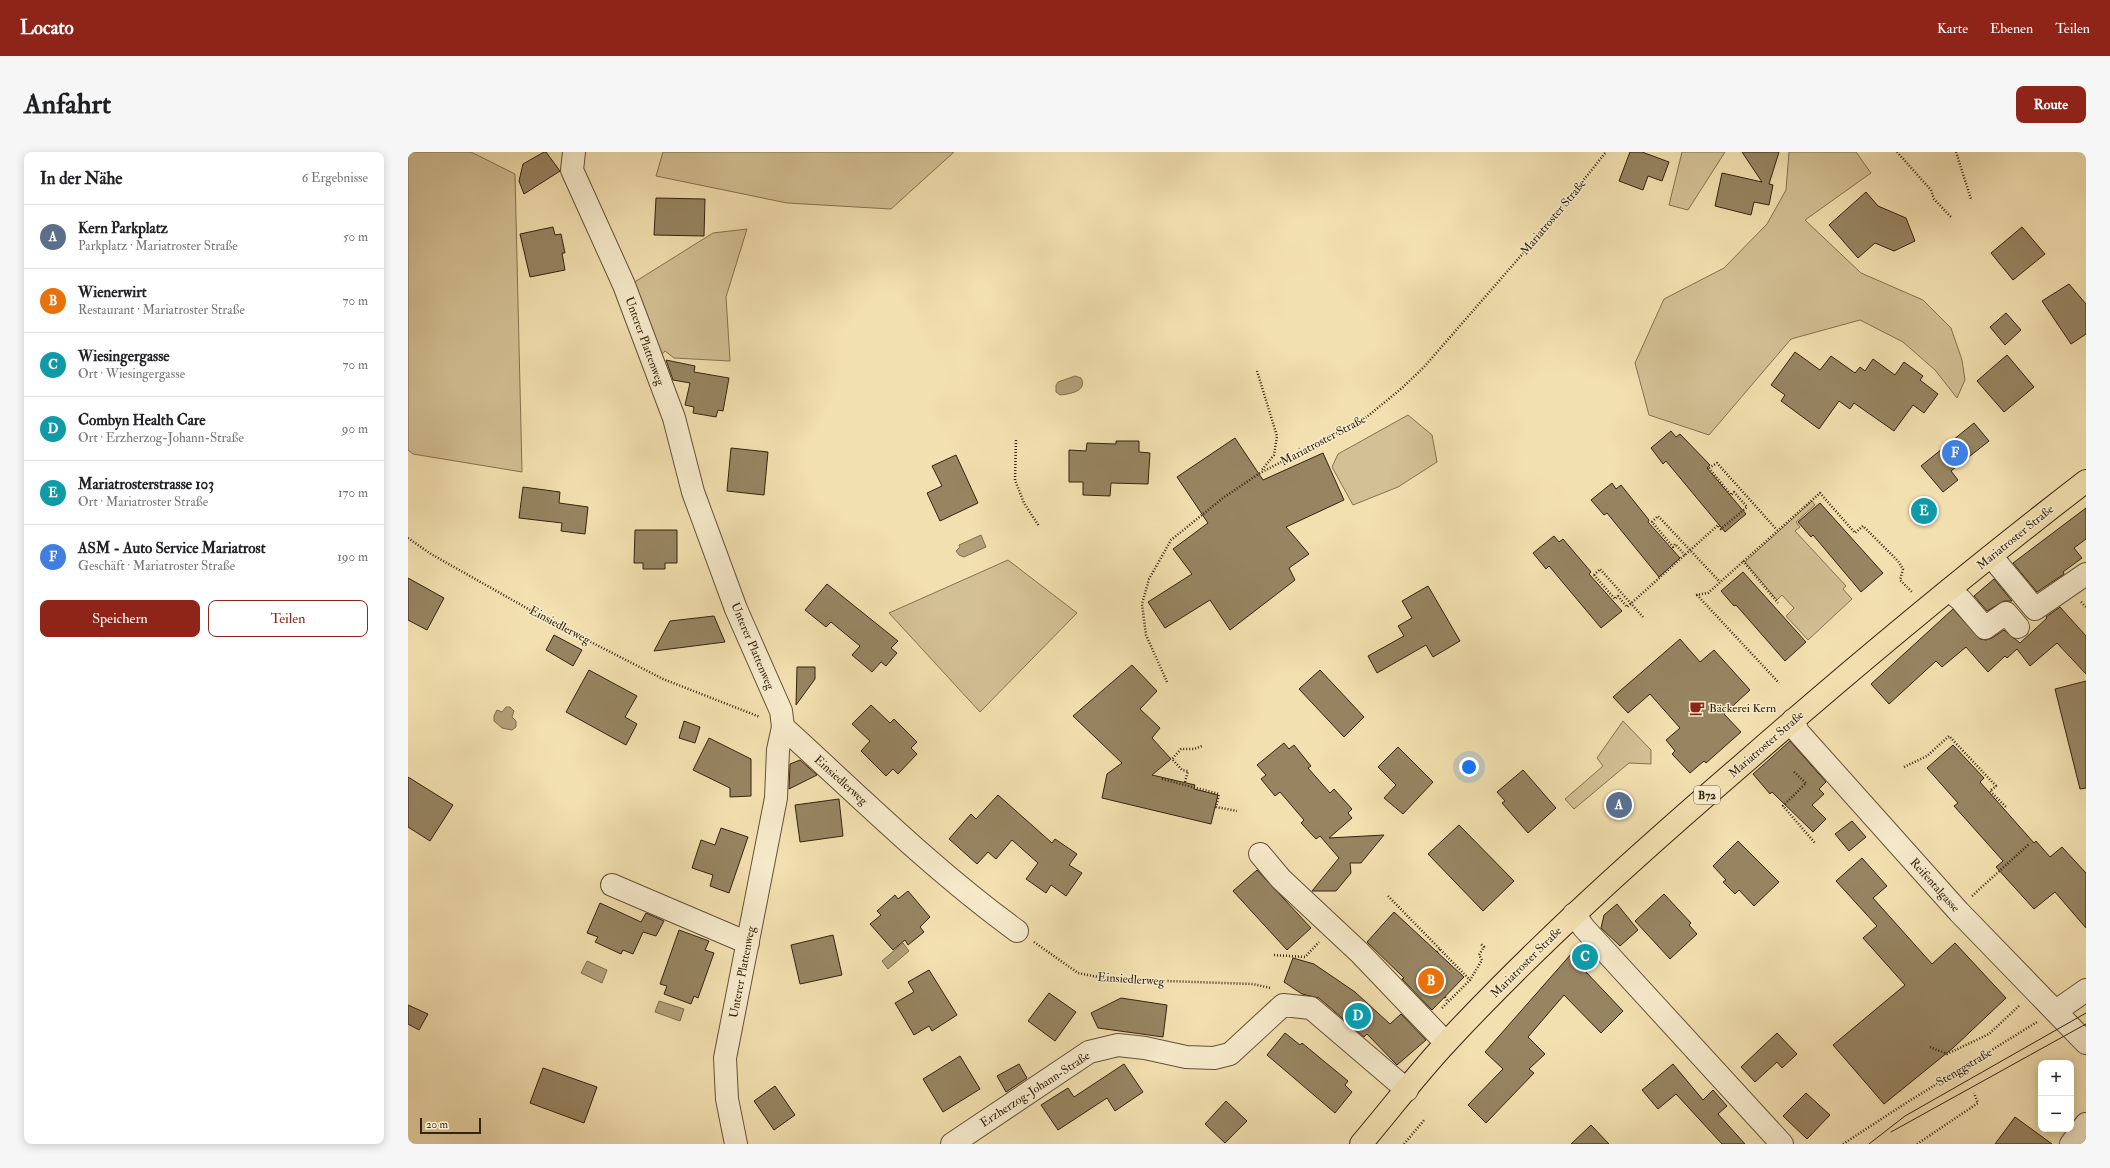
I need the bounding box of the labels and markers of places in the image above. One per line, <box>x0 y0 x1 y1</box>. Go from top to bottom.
pin: F <box>1942 438 1968 468</box>
pin: E <box>1911 496 1937 526</box>
cafe icon: Bäckerei Kern <box>1688 699 1706 717</box>
place label: Bäckerei Kern <box>1709 701 1776 716</box>
pin: A <box>1606 790 1632 820</box>
pin: C <box>1572 942 1598 972</box>
pin: B <box>1418 966 1444 996</box>
pin: D <box>1345 1001 1371 1031</box>

